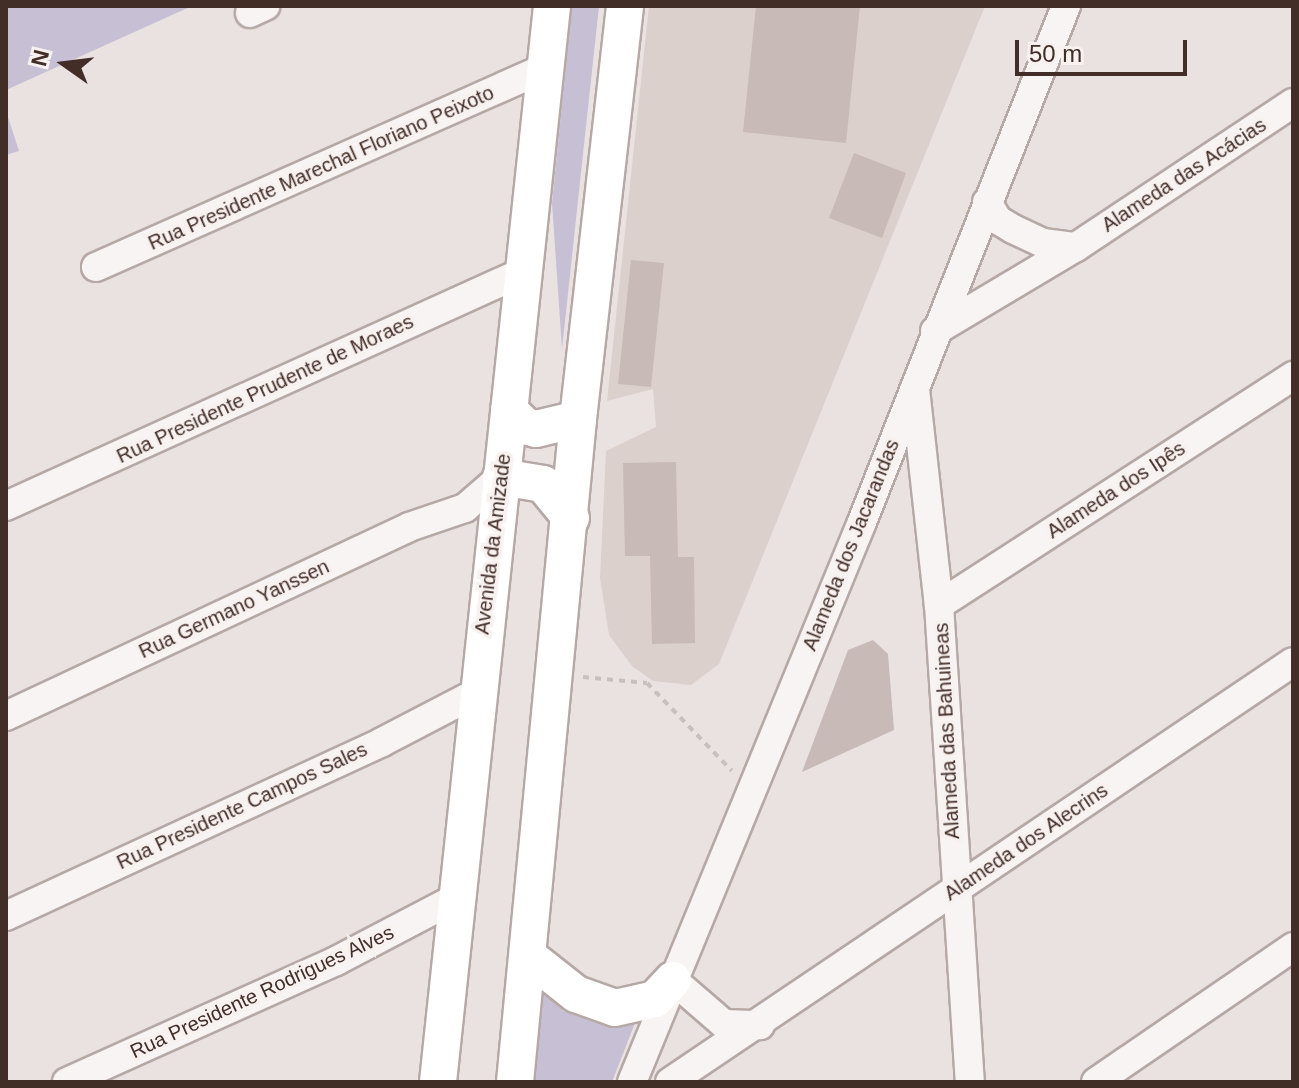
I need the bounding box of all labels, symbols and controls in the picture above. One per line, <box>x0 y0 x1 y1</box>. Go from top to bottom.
north arrow <box>24 24 104 104</box>
scale bar <box>1019 24 1191 74</box>
text: 50 m <box>1029 40 1082 67</box>
text: N <box>26 47 54 69</box>
street label: Rua Presidente Marechal Floriano Peixoto <box>144 81 498 255</box>
street label: Alameda das Acácias <box>1097 113 1271 237</box>
street label: Rua Presidente Prudente de Moraes <box>113 310 417 468</box>
street label: Alameda dos Jacarandas <box>798 436 904 654</box>
street label: Alameda dos Ipês <box>1042 436 1190 544</box>
street label: Avenida da Amizade <box>470 452 516 636</box>
street label: Rua Germano Yanssen <box>135 554 333 664</box>
street label: Alameda das Bahuineas <box>929 622 965 840</box>
street label: Rua Presidente Campos Sales <box>113 737 371 875</box>
street label: Alameda dos Alecrins <box>939 778 1113 906</box>
street label: Rua Presidente Rodrigues Alves <box>126 920 398 1064</box>

